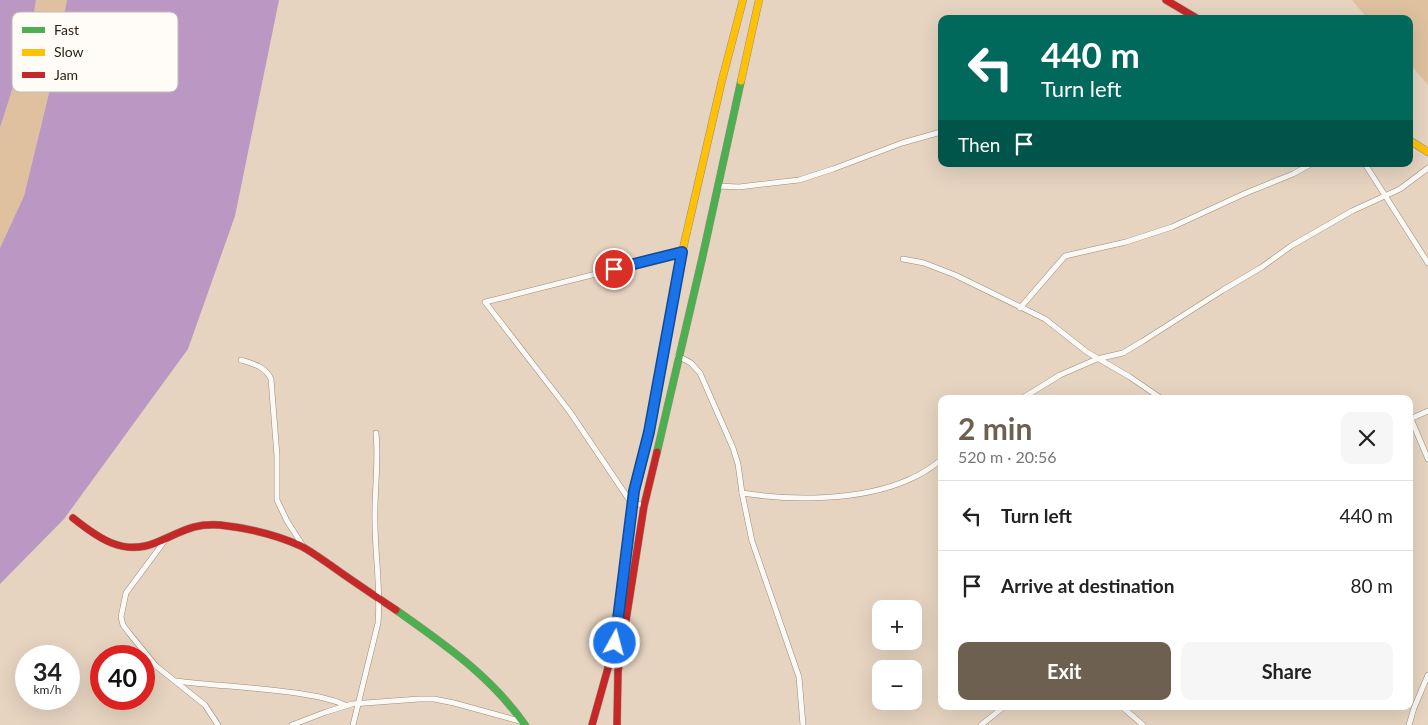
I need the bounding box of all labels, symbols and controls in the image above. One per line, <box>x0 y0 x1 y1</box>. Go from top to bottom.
legend <box>12 12 178 92</box>
text: Fast <box>54 21 79 38</box>
text: 440 m <box>1041 33 1140 75</box>
icon: left <box>958 35 1023 100</box>
text: Slow <box>54 43 84 60</box>
text: Jam <box>54 66 78 83</box>
text: Turn left <box>1041 75 1122 102</box>
icon: arrive <box>1010 130 1038 158</box>
text: Then <box>958 133 1000 156</box>
pin <box>593 248 635 290</box>
icon: arrive <box>600 255 628 283</box>
text: 2 min <box>958 410 1032 446</box>
button: close <box>1341 412 1393 464</box>
text: 520 m · 20:56 <box>958 447 1057 466</box>
icon: left <box>958 502 986 530</box>
text: Turn left <box>1001 504 1072 527</box>
text: 440 m <box>1339 504 1393 527</box>
icon: arrive <box>958 572 986 600</box>
text: Arrive at destination <box>1001 574 1174 597</box>
text: 80 m <box>1350 574 1393 597</box>
map controls <box>872 600 922 710</box>
button: + <box>872 600 922 650</box>
position arrow <box>588 616 640 668</box>
button: Exit <box>958 642 1171 700</box>
button: Share <box>1181 642 1393 700</box>
speed limit sign: 40 <box>90 645 155 710</box>
text: 34 <box>33 656 62 686</box>
button: − <box>872 660 922 710</box>
text: km/h <box>33 682 62 697</box>

